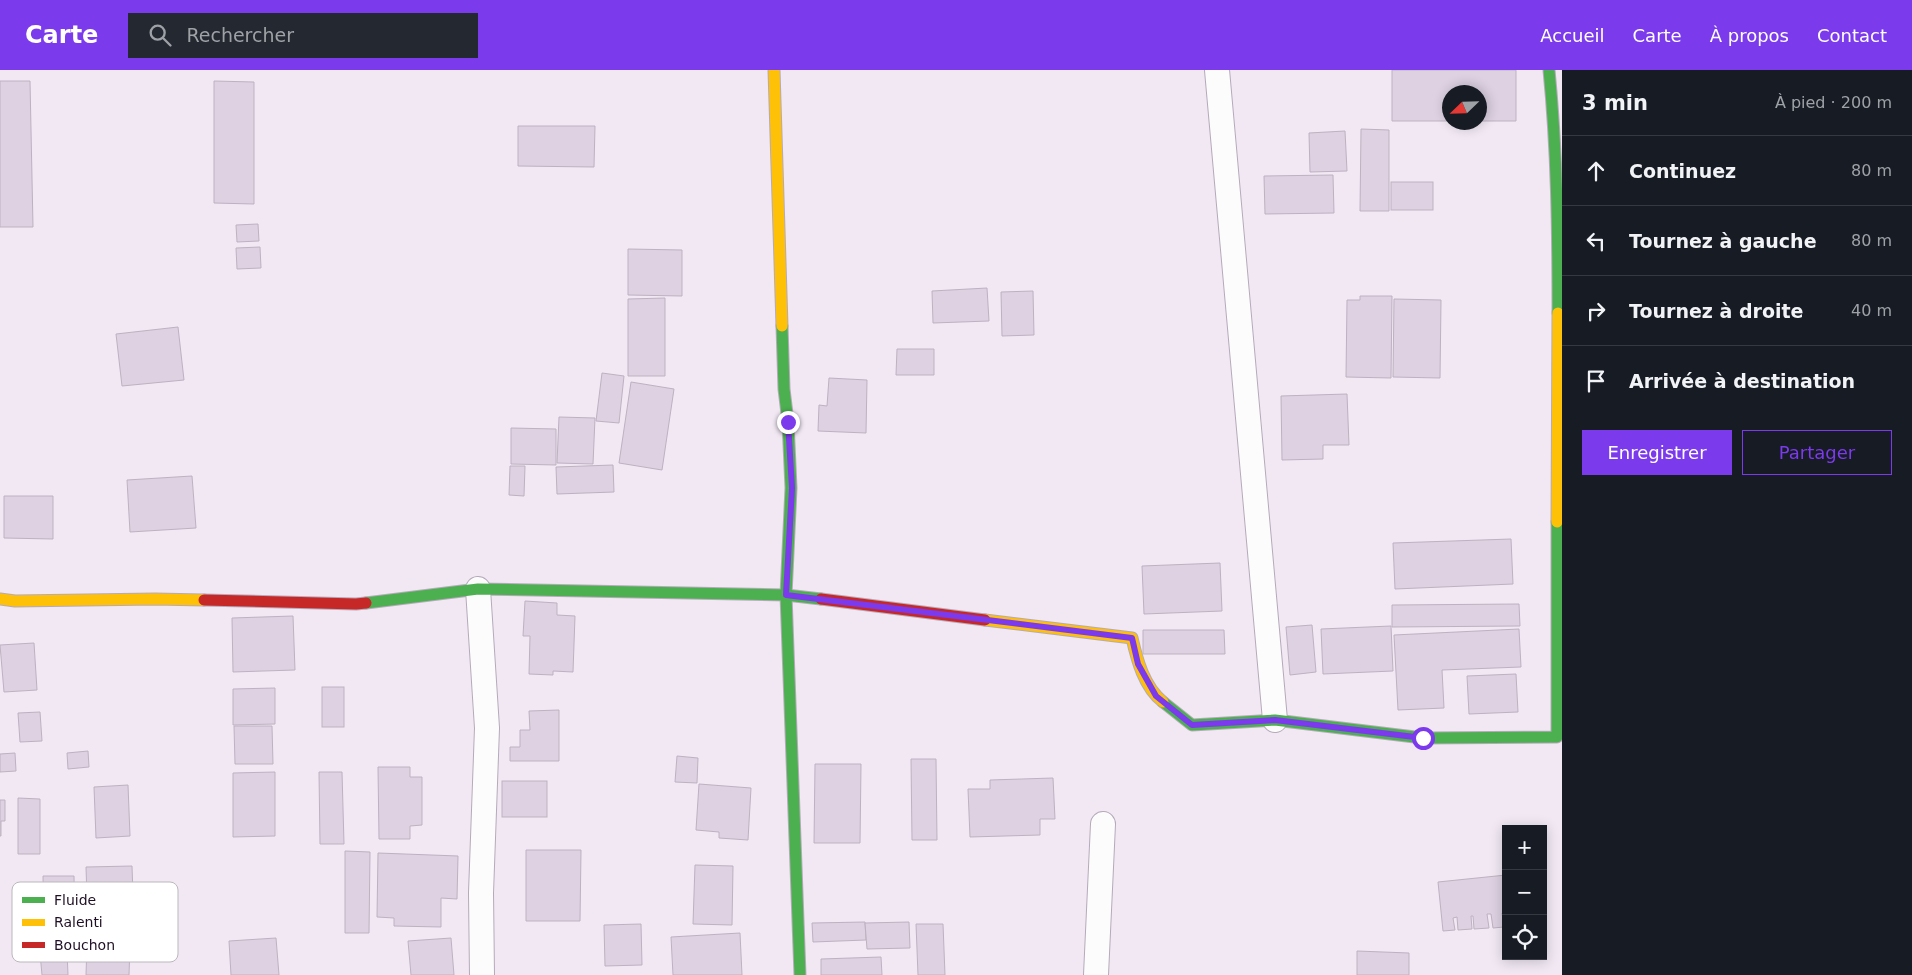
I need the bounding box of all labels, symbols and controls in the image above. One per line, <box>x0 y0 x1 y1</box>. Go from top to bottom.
search box <box>128 13 478 58</box>
text: Carte <box>25 21 98 49</box>
icon: search <box>146 21 174 49</box>
text: Rechercher <box>186 24 294 46</box>
text: Accueil <box>1540 25 1605 46</box>
text: Carte <box>1633 25 1682 46</box>
text: À propos <box>1710 25 1789 46</box>
text: Contact <box>1817 25 1887 46</box>
north arrow <box>1442 85 1487 130</box>
text: 3 min <box>1582 91 1648 115</box>
text: À pied · 200 m <box>1775 93 1892 112</box>
icon: ahead <box>1582 157 1610 185</box>
text: Continuez <box>1629 160 1736 182</box>
text: 80 m <box>1851 161 1892 180</box>
icon: left <box>1582 227 1610 255</box>
text: Tournez à gauche <box>1629 230 1817 252</box>
text: 80 m <box>1851 231 1892 250</box>
icon: right <box>1582 297 1610 325</box>
text: Tournez à droite <box>1629 300 1803 322</box>
text: 40 m <box>1851 301 1892 320</box>
icon: arrive <box>1582 367 1610 395</box>
text: Arrivée à destination <box>1629 370 1855 392</box>
route end <box>777 411 800 434</box>
button: Enregistrer <box>1582 430 1732 475</box>
button: Partager <box>1742 430 1892 475</box>
route start <box>1412 727 1435 750</box>
map controls <box>1502 825 1547 960</box>
button: + <box>1502 825 1547 870</box>
button: − <box>1502 870 1547 915</box>
legend <box>12 882 178 962</box>
text: Fluide <box>54 892 96 908</box>
text: Ralenti <box>54 914 103 930</box>
button: locate <box>1502 915 1547 960</box>
text: Bouchon <box>54 937 115 953</box>

